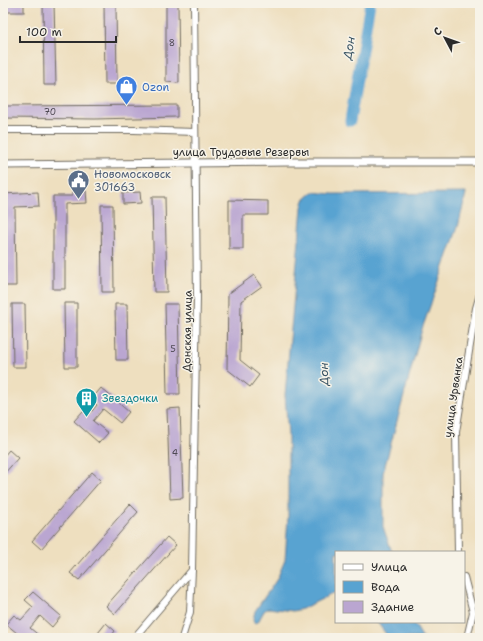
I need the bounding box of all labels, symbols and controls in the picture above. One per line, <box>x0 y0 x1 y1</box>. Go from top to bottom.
scale bar <box>20 18 116 44</box>
north arrow <box>425 18 465 58</box>
text: 100 m <box>26 24 62 40</box>
text: С <box>430 24 446 39</box>
water label: Дон <box>339 35 359 62</box>
house number: 8 <box>169 37 175 49</box>
shop icon: Ozon <box>113 74 139 107</box>
place label: Ozon <box>142 80 170 95</box>
house number: 70 <box>44 106 56 118</box>
street label: улица Трудовые Резервы <box>173 145 309 160</box>
public building icon: Новомосковск 301663 <box>66 167 92 200</box>
place label: Новомосковск 301663 <box>94 167 171 195</box>
street label: Донская улица <box>179 290 196 372</box>
house number: 5 <box>170 343 176 355</box>
street label: улица Урванка <box>440 356 467 438</box>
water label: Дон <box>316 362 332 387</box>
building icon: Звездочки <box>73 385 99 418</box>
place label: Звездочки <box>102 391 158 406</box>
house number: 4 <box>172 447 178 459</box>
legend <box>335 551 465 623</box>
text: Улица <box>371 559 408 575</box>
text: Вода <box>371 579 400 595</box>
text: Здание <box>371 599 415 615</box>

